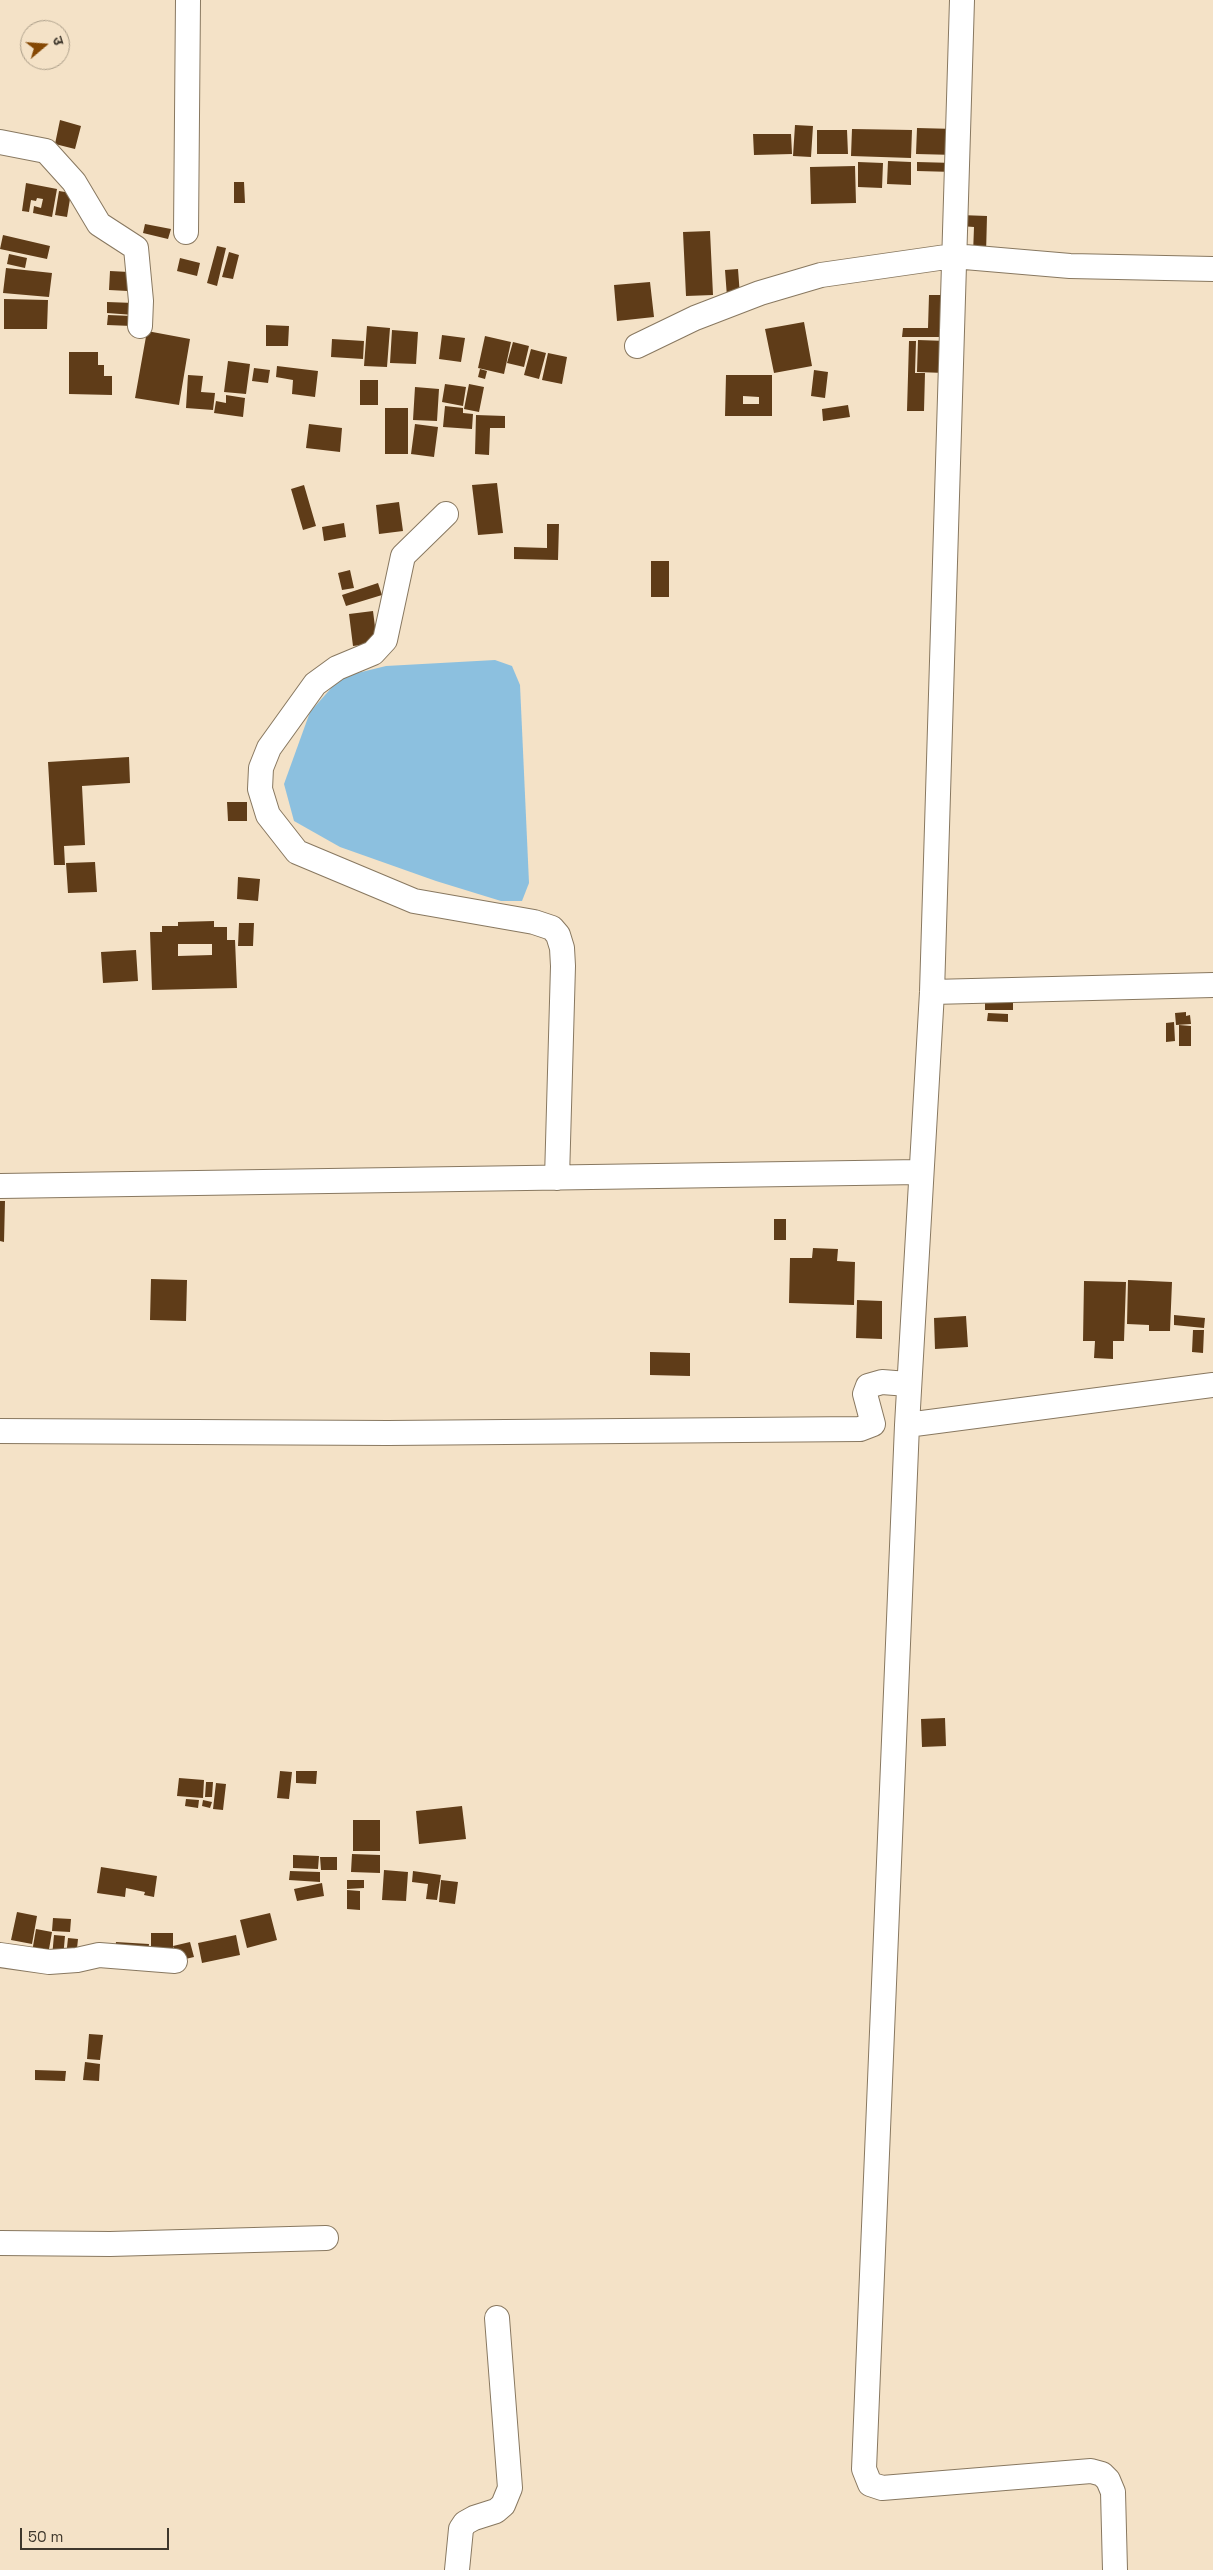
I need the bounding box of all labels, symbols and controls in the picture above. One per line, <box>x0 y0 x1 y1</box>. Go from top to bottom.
north arrow <box>20 20 70 70</box>
text: उ <box>48 34 68 47</box>
scale bar <box>22 2518 171 2550</box>
text: 50 m <box>28 2527 63 2546</box>

